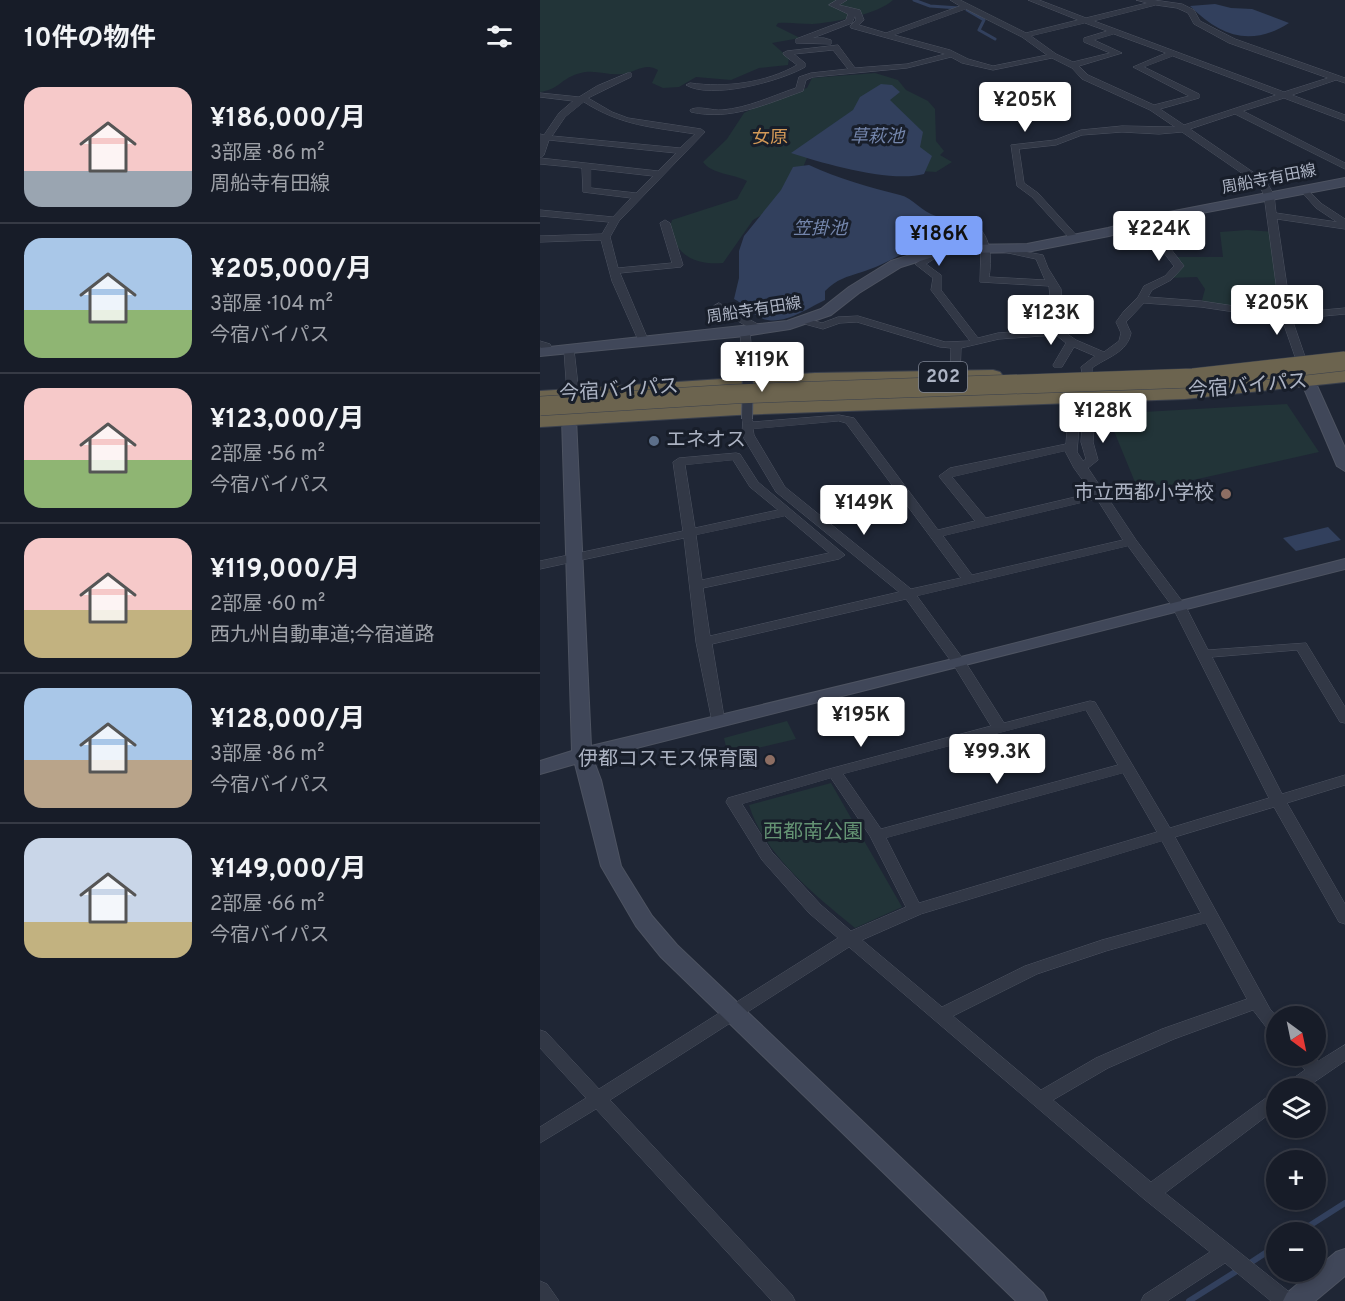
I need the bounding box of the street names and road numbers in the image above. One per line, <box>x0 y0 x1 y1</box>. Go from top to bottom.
street label: 周船寺有田線 <box>1220 161 1318 199</box>
street label: 周船寺有田線 <box>705 294 803 328</box>
road number: 202 <box>919 362 967 392</box>
street label: 今宿バイパス <box>1187 369 1309 405</box>
street label: 今宿バイパス <box>558 374 680 408</box>

